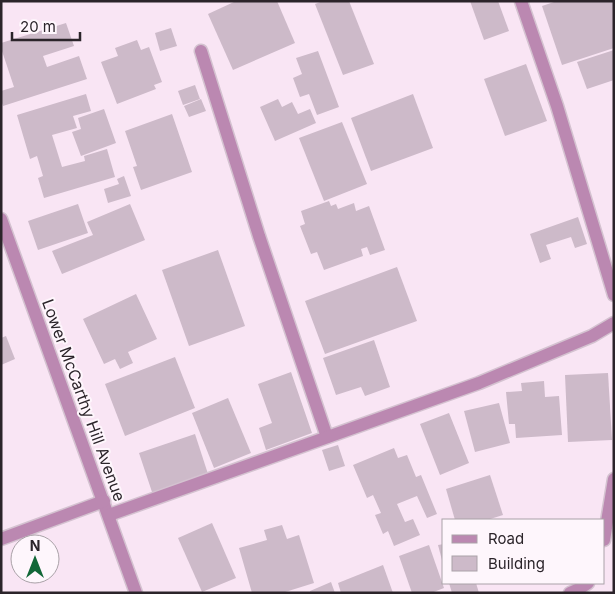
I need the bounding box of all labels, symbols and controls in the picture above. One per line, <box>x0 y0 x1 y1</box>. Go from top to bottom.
scale bar <box>12 10 80 42</box>
text: 20 m <box>20 17 56 36</box>
street label: Lower McCarthy Hill Avenue <box>38 296 130 504</box>
legend <box>442 519 605 584</box>
text: Road <box>488 529 524 548</box>
north arrow <box>10 534 60 584</box>
text: N <box>30 537 40 554</box>
text: Building <box>488 554 545 573</box>

